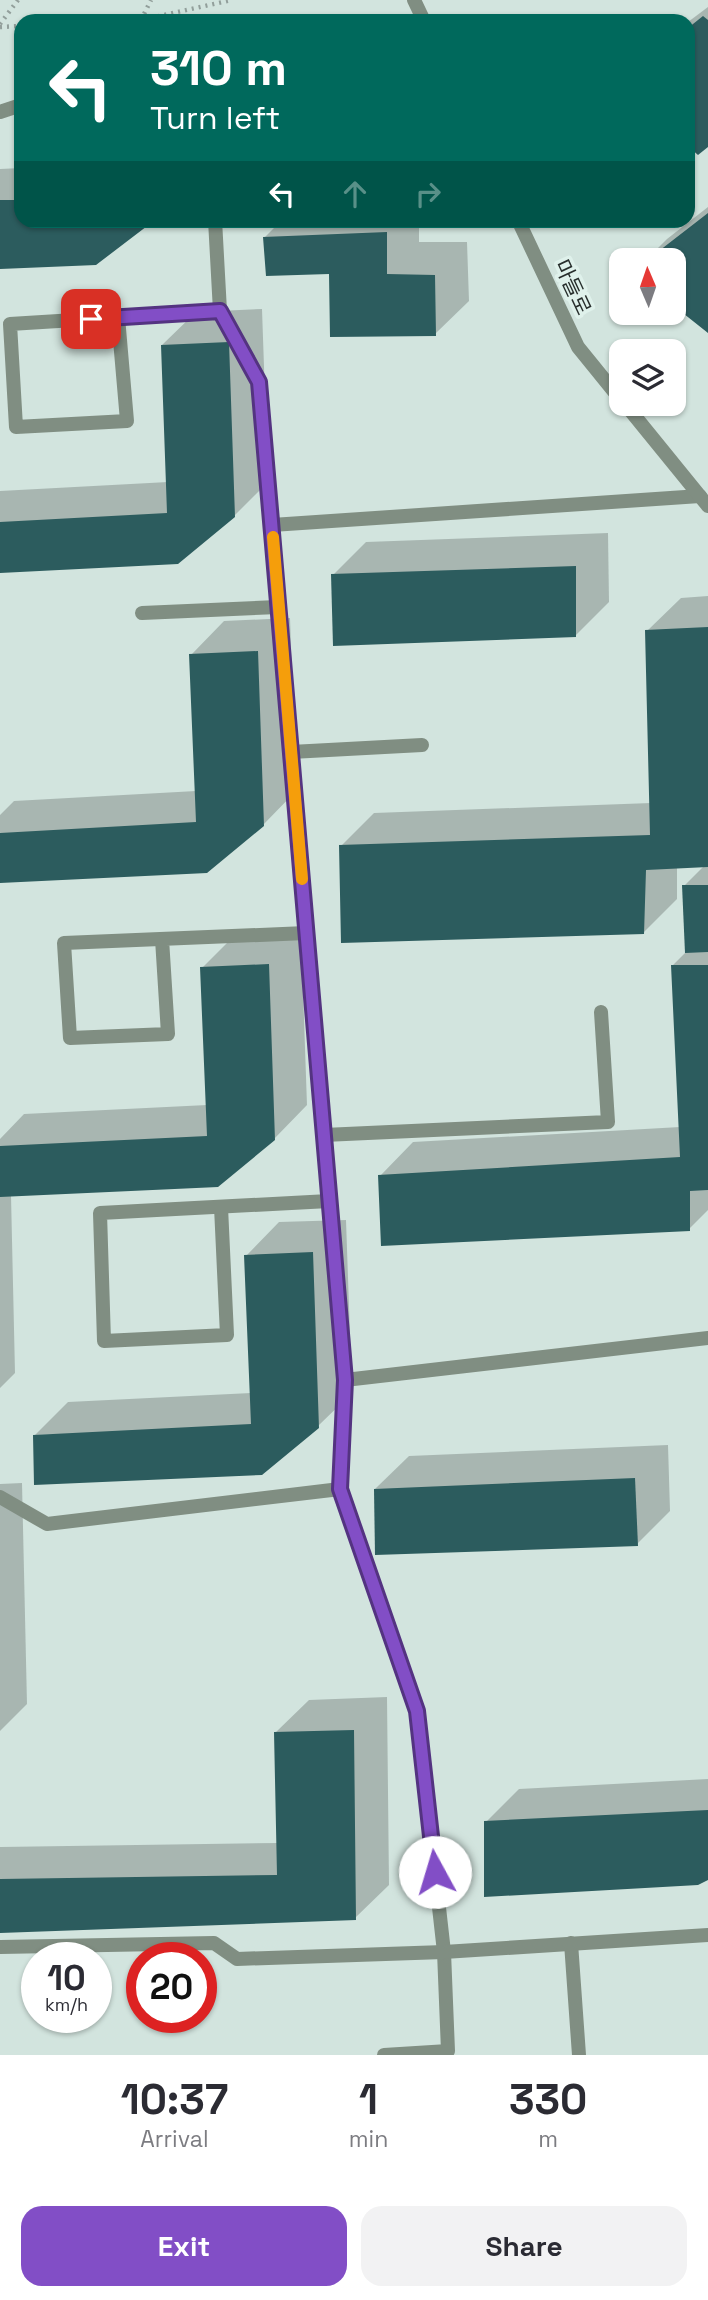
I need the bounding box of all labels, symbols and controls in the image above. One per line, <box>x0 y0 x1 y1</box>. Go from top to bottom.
text: 310 m <box>150 37 287 99</box>
icon: left <box>35 42 126 133</box>
text: Turn left <box>150 98 280 138</box>
icon: left <box>263 175 301 213</box>
icon: ahead <box>336 175 374 213</box>
icon: right <box>409 175 447 213</box>
north arrow <box>609 248 686 326</box>
map controls <box>609 248 686 416</box>
street label: 마들로 <box>549 255 597 319</box>
pin <box>61 289 121 349</box>
icon: arrive <box>72 300 110 338</box>
button: layers <box>609 339 686 416</box>
position arrow <box>398 1835 472 1909</box>
speed limit sign: 20 <box>126 1942 217 2033</box>
text: 10 <box>47 1956 86 2000</box>
text: km/h <box>45 1993 88 2016</box>
text: 10:37 <box>121 2073 228 2126</box>
text: 1 <box>359 2073 378 2126</box>
text: 330 <box>509 2073 587 2126</box>
text: Arrival <box>140 2124 209 2154</box>
text: min <box>349 2124 388 2154</box>
text: m <box>538 2124 558 2154</box>
button: Exit <box>21 2206 347 2286</box>
button: Share <box>361 2206 687 2286</box>

